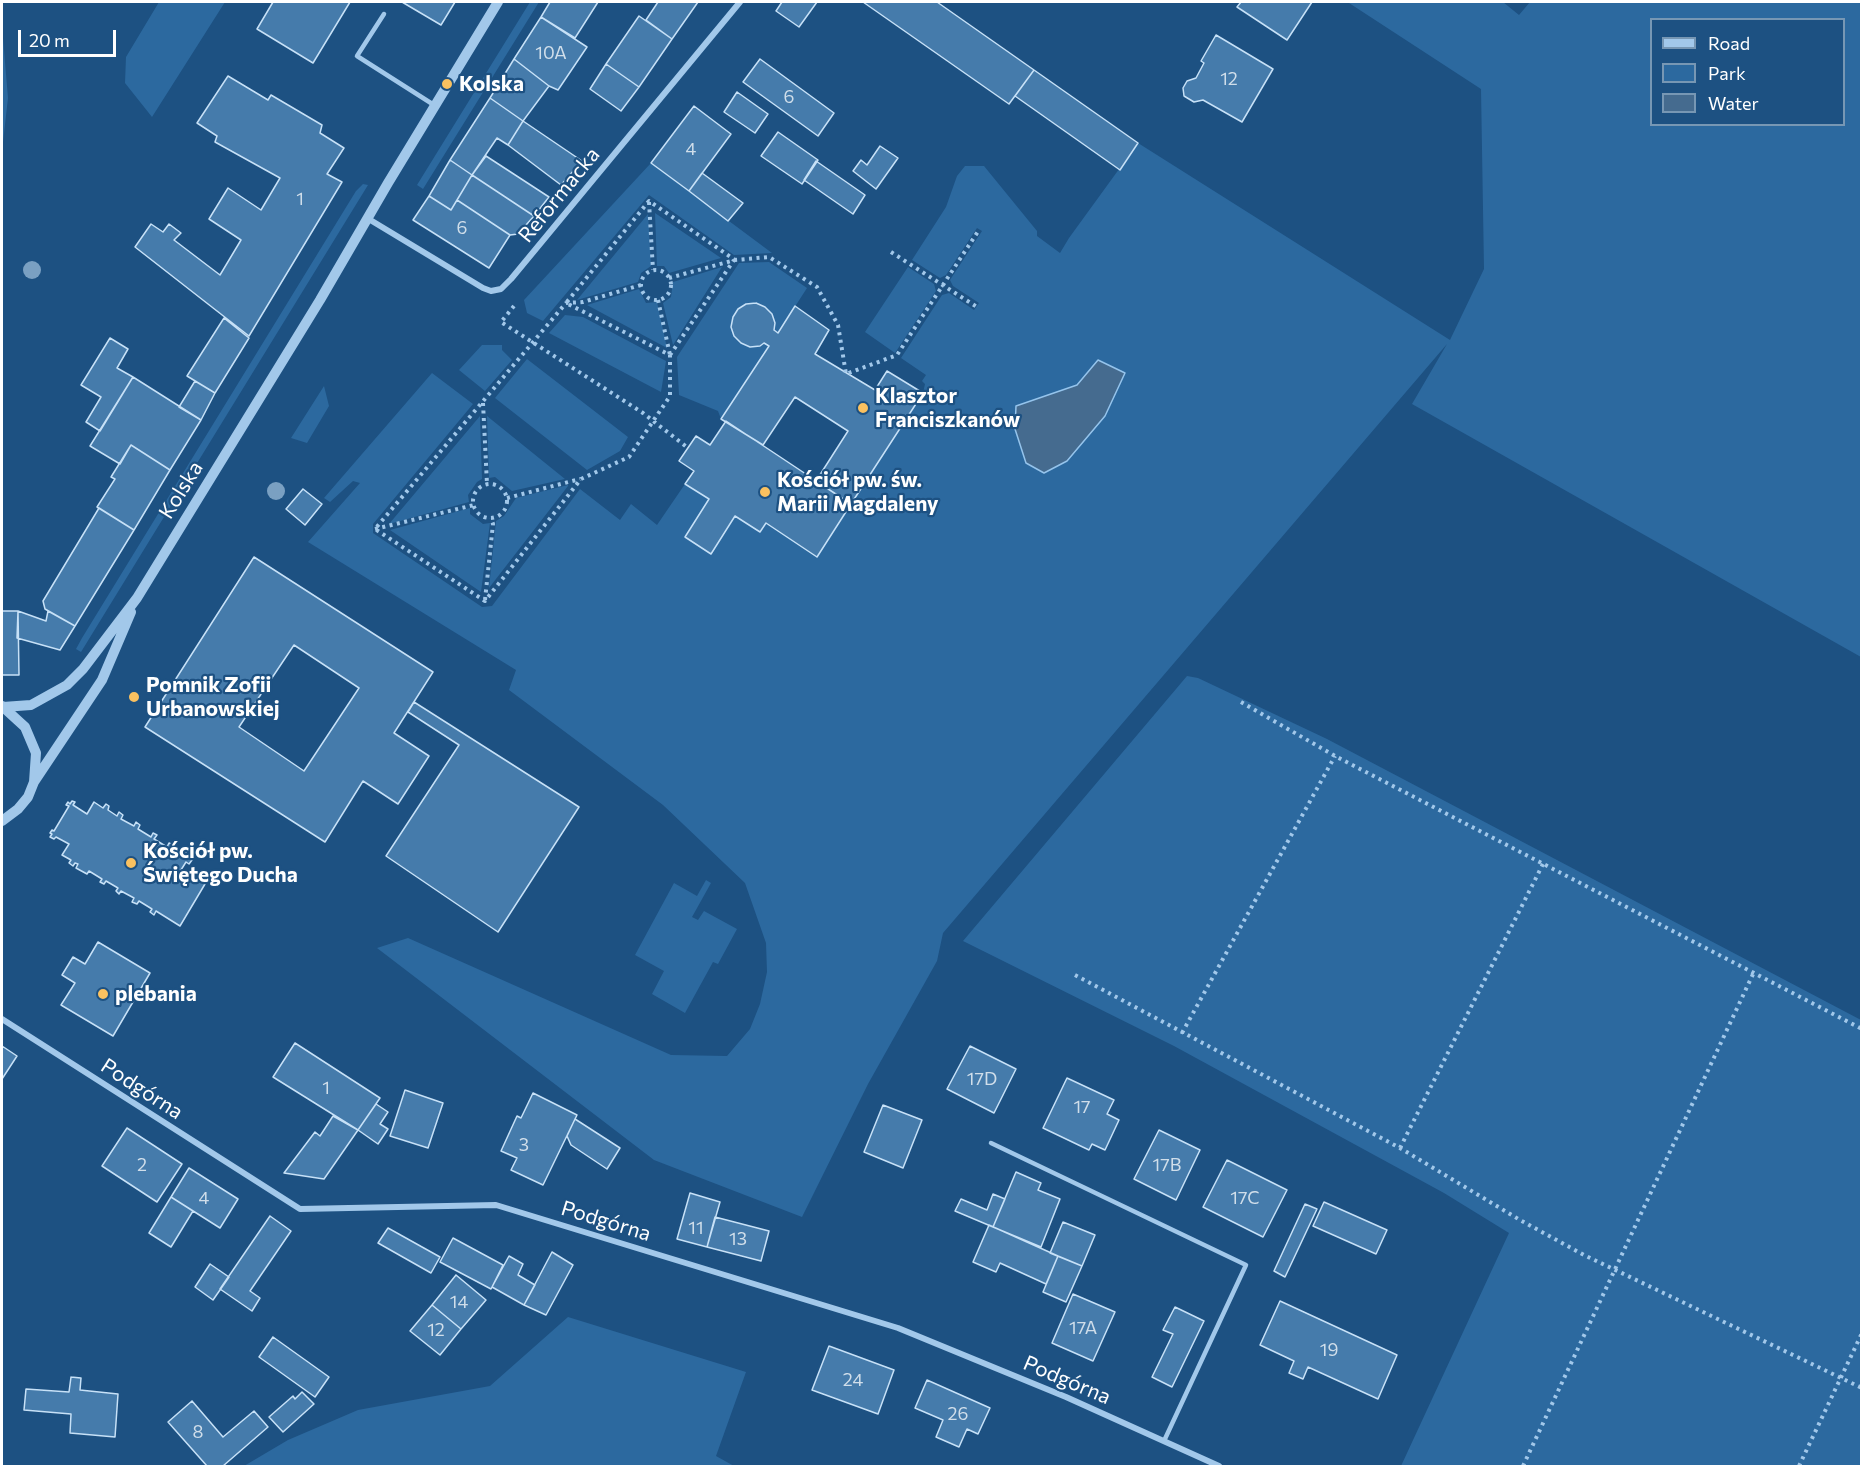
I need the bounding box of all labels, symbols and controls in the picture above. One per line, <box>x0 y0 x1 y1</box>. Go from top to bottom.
scale bar <box>21 18 118 56</box>
legend <box>1650 18 1845 126</box>
text: 20 m <box>29 29 70 51</box>
text: Road <box>1708 32 1750 54</box>
house number: 10A <box>535 42 567 64</box>
text: Park <box>1708 62 1746 84</box>
house number: 12 <box>1220 68 1238 90</box>
place label: Kolska <box>459 71 524 97</box>
marker: Kolska <box>440 77 454 91</box>
house number: 6 <box>784 86 794 108</box>
text: Water <box>1708 92 1759 114</box>
house number: 4 <box>686 138 696 160</box>
street label: Reformacka <box>513 142 605 248</box>
house number: 1 <box>296 188 304 210</box>
house number: 6 <box>457 217 467 239</box>
place label: Klasztor Franciszkanów <box>875 383 1020 433</box>
marker: Klasztor Franciszkanów <box>856 401 870 415</box>
street label: Kolska <box>154 457 208 523</box>
place label: Kościół pw. św. Marii Magdaleny <box>777 467 939 517</box>
marker: Kościół pw. św. Marii Magdaleny <box>758 485 772 499</box>
place label: Pomnik Zofii Urbanowskiej <box>146 672 280 722</box>
marker: Pomnik Zofii Urbanowskiej <box>127 690 141 704</box>
place label: Kościół pw. Świętego Ducha <box>143 838 298 888</box>
marker: Kościół pw. Świętego Ducha <box>124 856 138 870</box>
place label: plebania <box>115 981 197 1007</box>
marker: plebania <box>96 987 110 1001</box>
street label: Podgórna <box>96 1053 188 1125</box>
house number: 17D <box>967 1068 997 1090</box>
house number: 1 <box>322 1077 330 1099</box>
house number: 17 <box>1073 1096 1091 1118</box>
house number: 3 <box>519 1134 529 1156</box>
house number: 2 <box>137 1154 147 1176</box>
house number: 17B <box>1153 1154 1181 1176</box>
house number: 4 <box>199 1187 209 1209</box>
house number: 17C <box>1230 1187 1260 1209</box>
street label: Podgórna <box>558 1195 654 1247</box>
house number: 11 <box>688 1217 704 1239</box>
house number: 13 <box>729 1228 747 1250</box>
house number: 14 <box>450 1291 468 1313</box>
house number: 17A <box>1069 1317 1097 1339</box>
house number: 12 <box>427 1319 445 1341</box>
house number: 19 <box>1320 1339 1338 1361</box>
street label: Podgórna <box>1019 1350 1115 1410</box>
house number: 24 <box>843 1369 863 1391</box>
house number: 26 <box>948 1403 968 1425</box>
house number: 8 <box>193 1421 203 1443</box>

